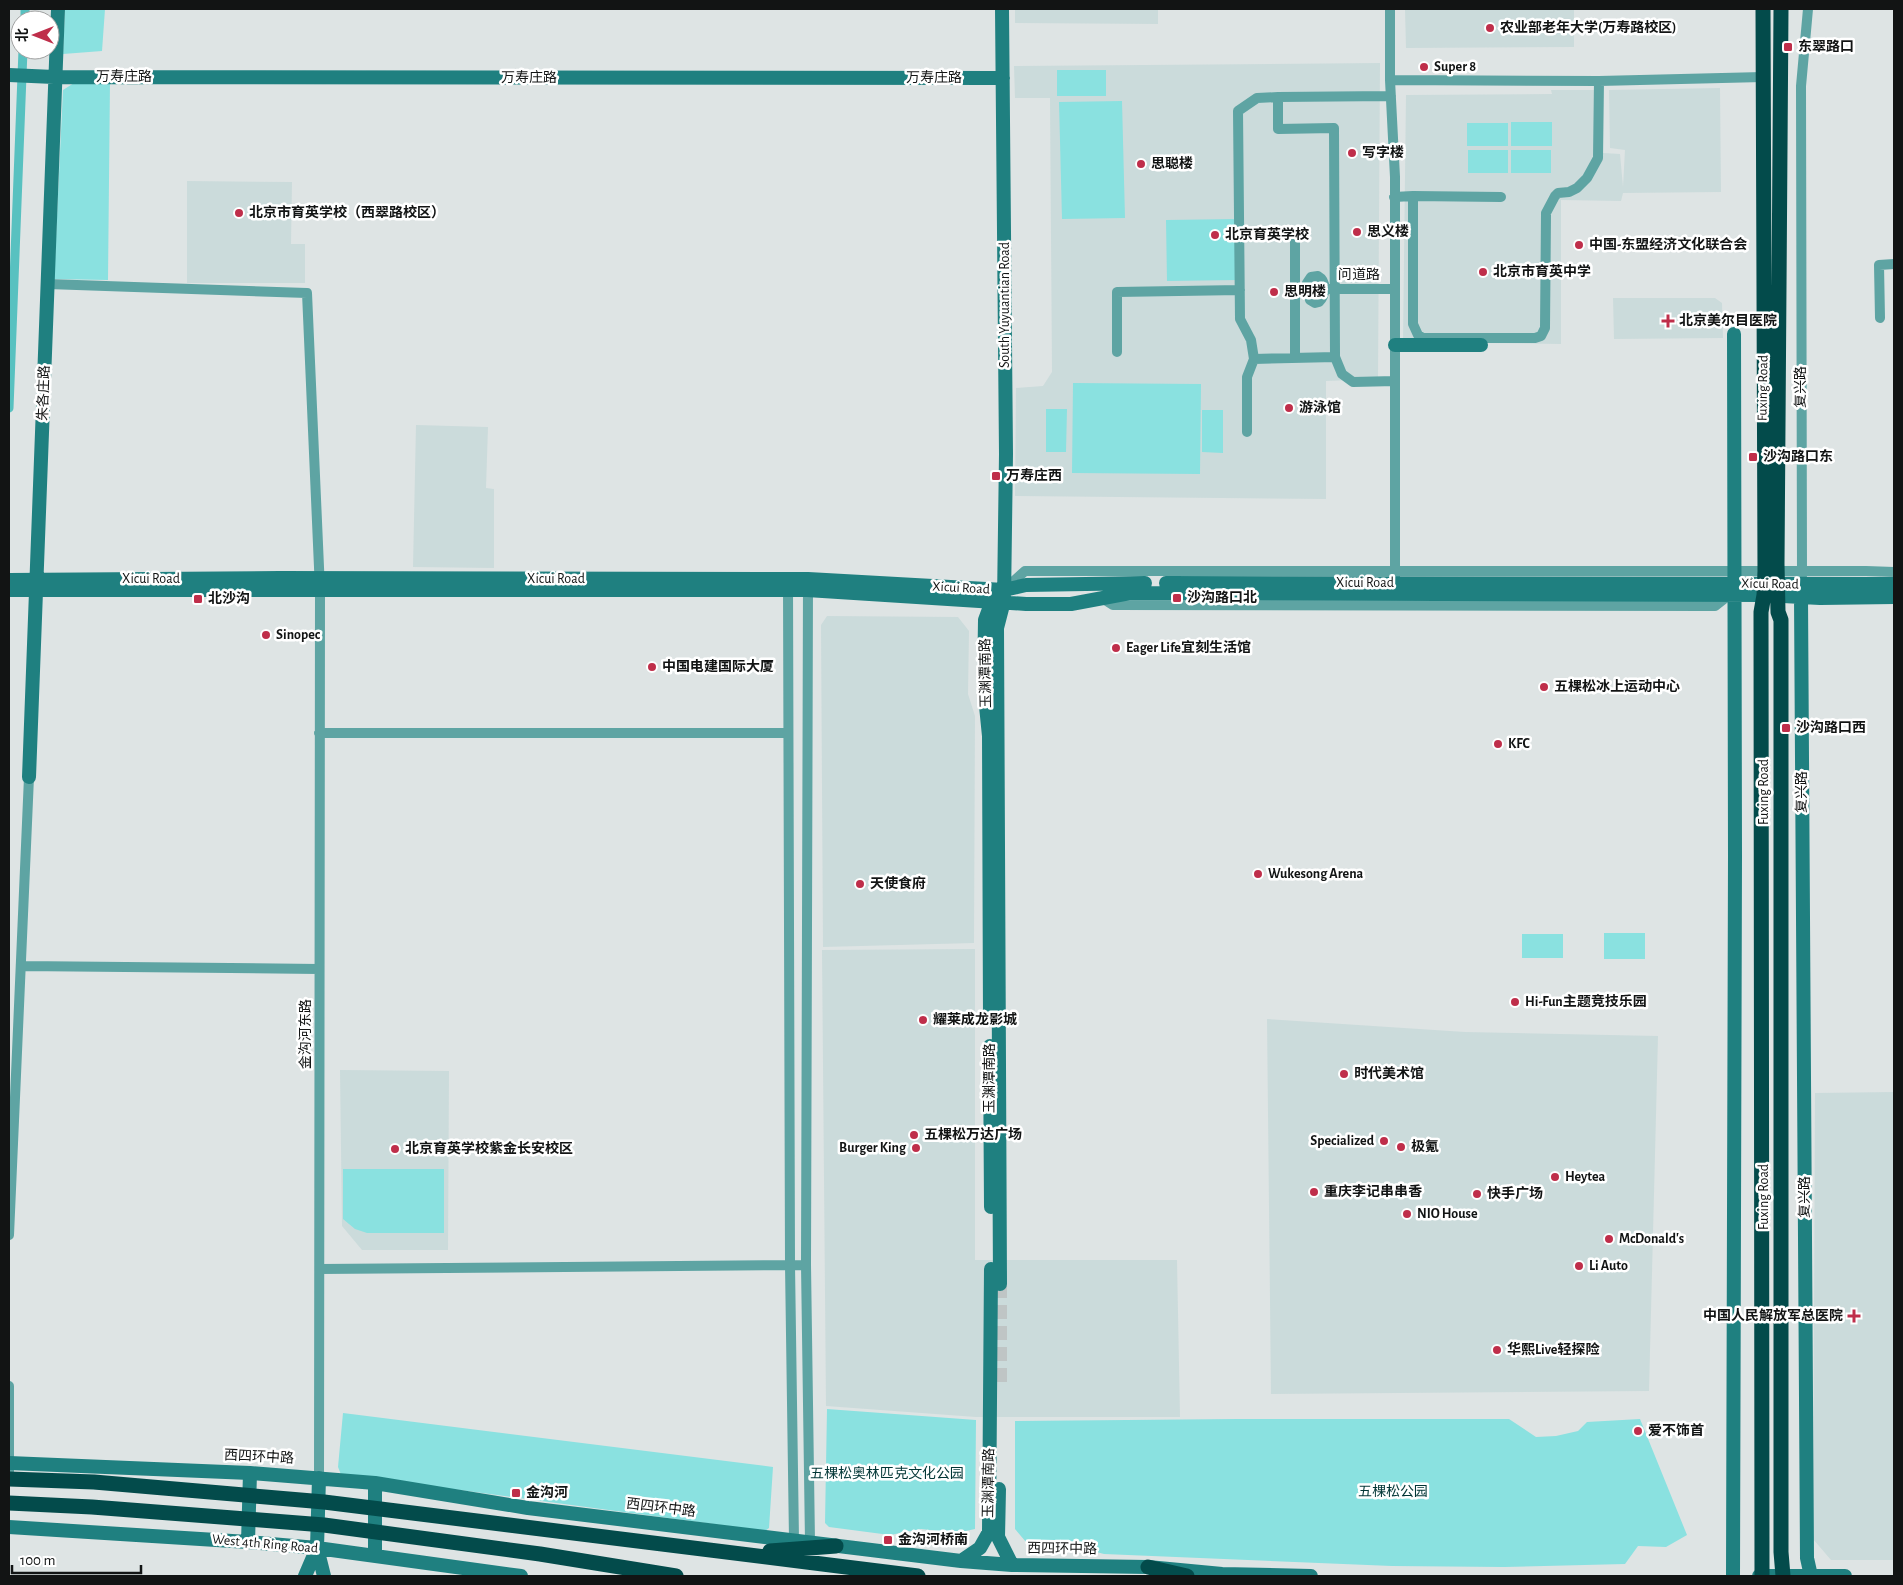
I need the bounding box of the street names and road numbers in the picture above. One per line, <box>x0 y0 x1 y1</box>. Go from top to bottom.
street label: 万寿庄路 <box>96 68 152 84</box>
street label: 万寿庄路 <box>501 69 557 85</box>
street label: 万寿庄路 <box>906 69 962 85</box>
street label: South Yuyuantian Road <box>998 242 1012 368</box>
street label: 问道路 <box>1338 267 1380 282</box>
street label: Fuxing Road <box>1755 355 1771 421</box>
street label: 朱各庄路 <box>35 365 52 421</box>
street label: 复兴路 <box>1793 366 1808 408</box>
street label: Xicui Road <box>122 572 180 586</box>
street label: Xicui Road <box>527 572 585 586</box>
street label: Xicui Road <box>1336 576 1394 590</box>
street label: Xicui Road <box>1741 576 1799 592</box>
street label: Xicui Road <box>932 579 990 597</box>
street label: 玉渊潭南路 <box>976 638 994 708</box>
street label: Fuxing Road <box>1757 759 1771 825</box>
street label: 复兴路 <box>1794 771 1809 813</box>
street label: 金沟河东路 <box>298 999 313 1069</box>
street label: 玉渊潭南路 <box>981 1043 997 1113</box>
street label: Fuxing Road <box>1757 1164 1771 1230</box>
street label: 复兴路 <box>1797 1176 1812 1218</box>
street label: 西四环中路 <box>224 1447 294 1466</box>
street label: 玉渊潭南路 <box>979 1448 997 1518</box>
street label: 西四环中路 <box>625 1496 697 1519</box>
street label: West 4th Ring Road <box>211 1532 319 1556</box>
street label: 西四环中路 <box>1027 1540 1097 1557</box>

